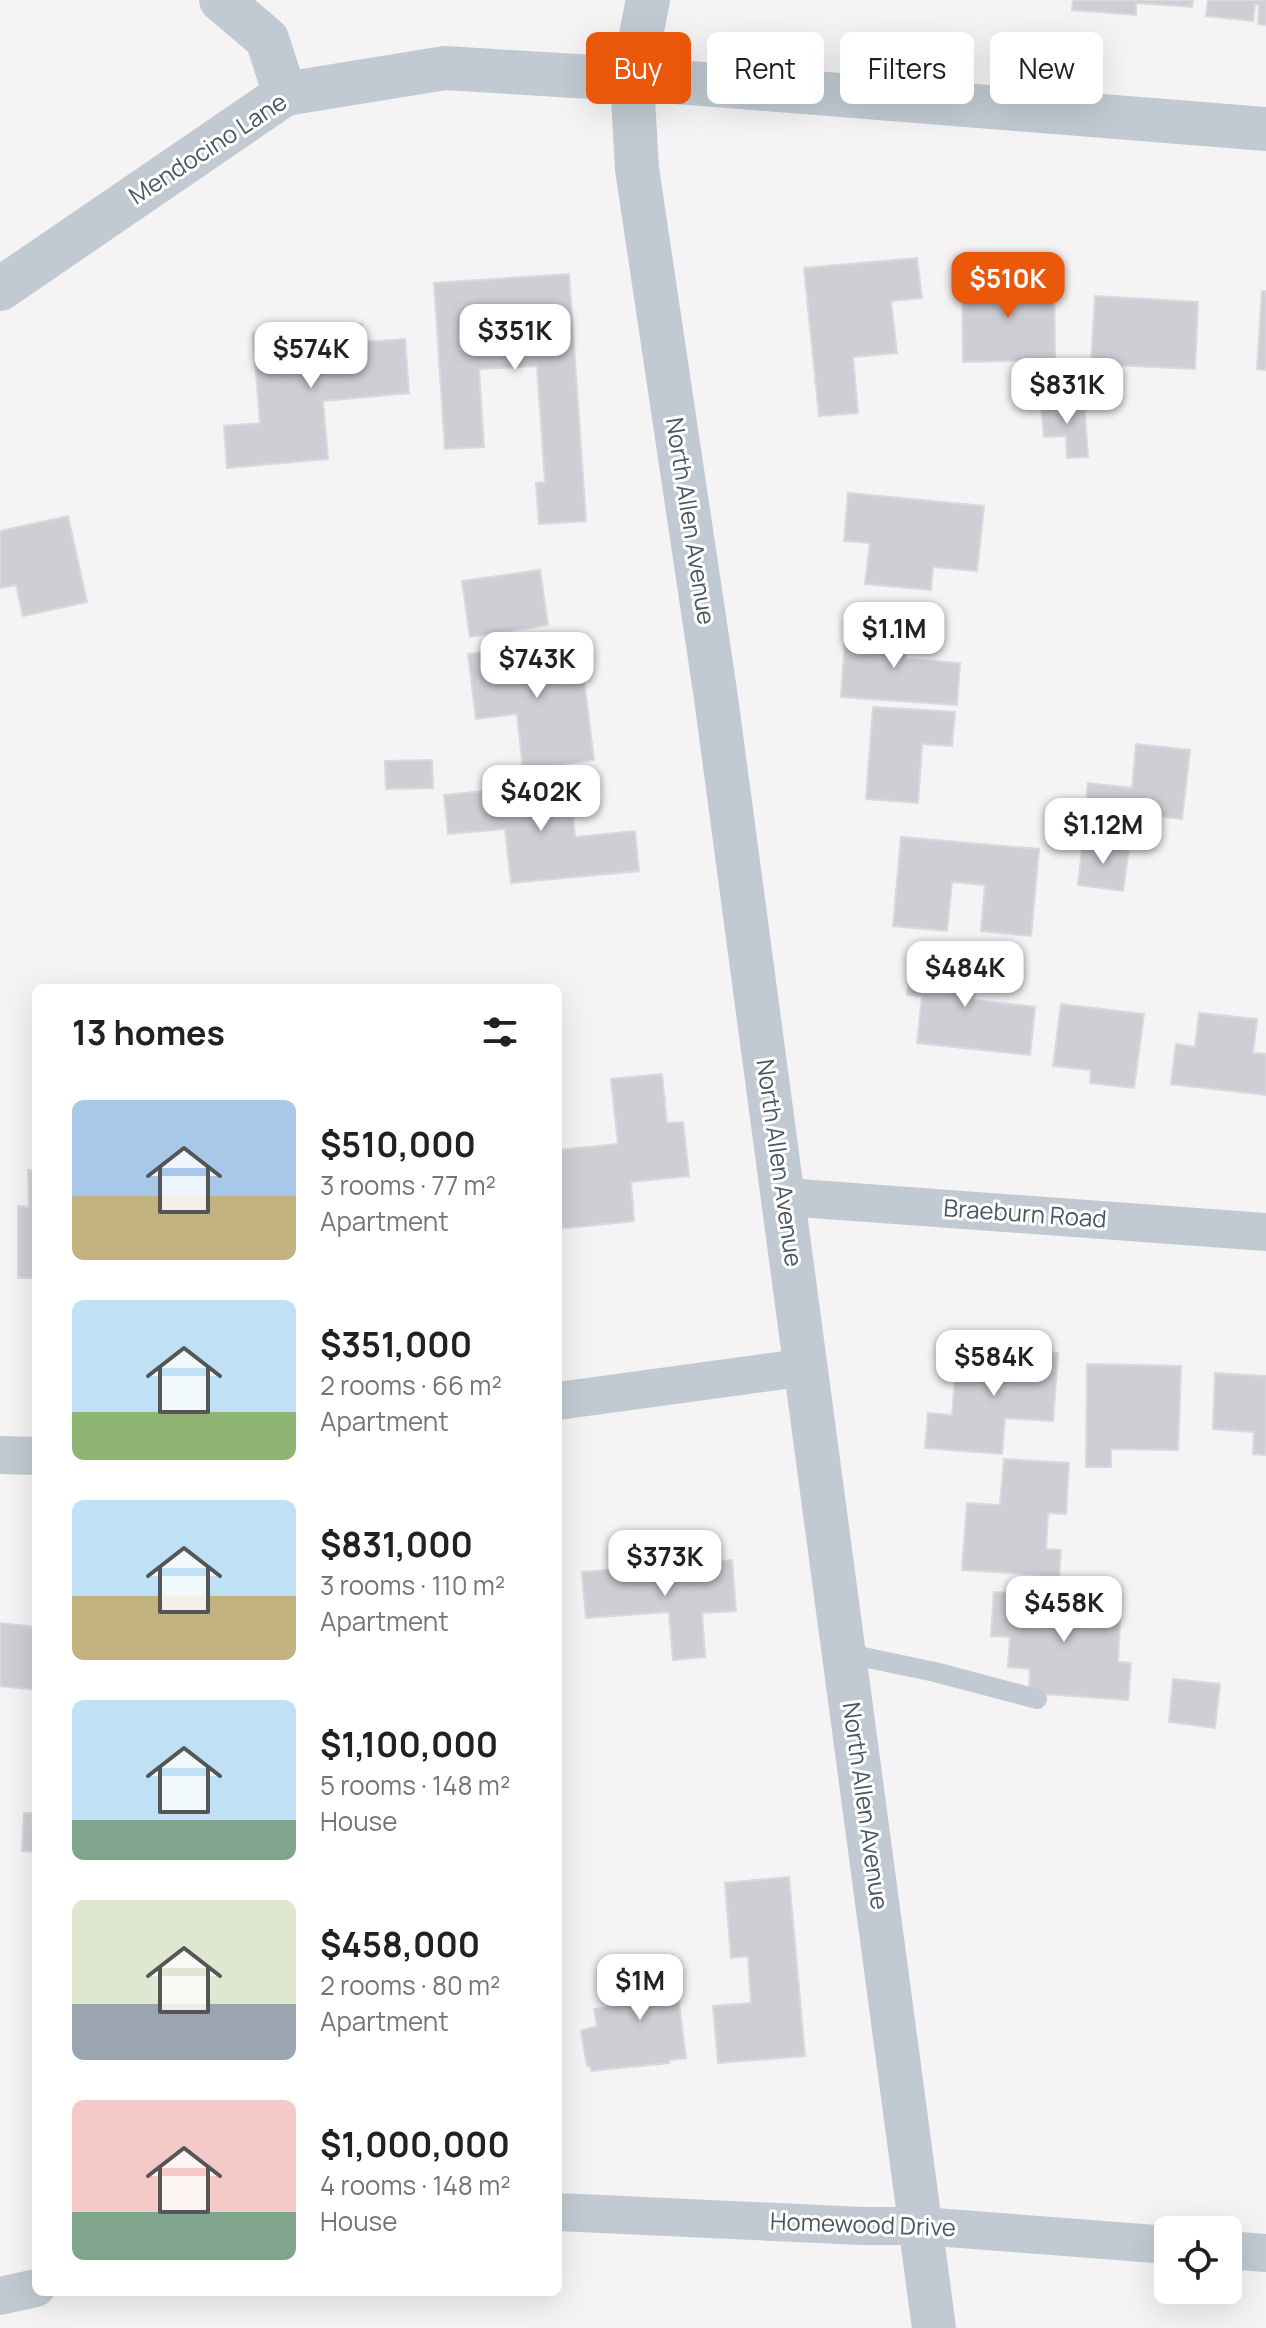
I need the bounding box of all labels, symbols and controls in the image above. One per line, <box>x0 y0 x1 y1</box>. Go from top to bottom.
chip: Buy <box>586 32 691 104</box>
chip: Rent <box>707 32 824 104</box>
chip: Filters <box>840 32 974 104</box>
chip: New <box>990 32 1103 104</box>
street label: Mendocino Lane <box>122 84 292 211</box>
pin: $510K <box>952 252 1064 320</box>
text: $510K <box>970 260 1046 296</box>
pin: $351K <box>459 304 571 372</box>
text: $351K <box>478 312 552 348</box>
pin: $574K <box>255 322 367 390</box>
text: $574K <box>272 330 350 366</box>
pin: $831K <box>1011 358 1123 426</box>
text: $831K <box>1029 366 1105 402</box>
street label: North Allen Avenue <box>659 415 724 627</box>
pin: $1.1M <box>838 602 950 670</box>
text: $1.1M <box>861 610 927 646</box>
pin: $743K <box>481 632 593 700</box>
text: $743K <box>499 640 575 676</box>
pin: $402K <box>485 765 597 833</box>
text: $402K <box>500 773 582 809</box>
pin: $1.12M <box>1038 798 1168 866</box>
text: $1.12M <box>1063 806 1143 842</box>
pin: $484K <box>909 941 1021 1009</box>
text: $484K <box>925 949 1005 985</box>
text: 13 homes <box>72 1009 225 1055</box>
icon: filters <box>478 1010 522 1054</box>
street label: North Allen Avenue <box>750 1057 811 1269</box>
text: $510,000 <box>320 1121 476 1167</box>
icon: home <box>136 1132 232 1228</box>
text: 3 rooms · 77 m² <box>320 1167 496 1203</box>
street label: Braeburn Road <box>942 1190 1108 1235</box>
text: Apartment <box>320 1203 449 1239</box>
text: $351,000 <box>320 1321 472 1367</box>
pin: $584K <box>938 1330 1050 1398</box>
icon: home <box>136 1332 232 1428</box>
text: $584K <box>954 1338 1034 1374</box>
text: 2 rooms · 66 m² <box>320 1367 502 1403</box>
text: Apartment <box>320 1403 449 1439</box>
text: $831,000 <box>320 1521 473 1567</box>
pin: $373K <box>609 1530 721 1598</box>
icon: home <box>136 1532 232 1628</box>
text: $373K <box>626 1538 704 1574</box>
text: 3 rooms · 110 m² <box>320 1567 505 1603</box>
pin: $458K <box>1008 1576 1120 1644</box>
text: $458K <box>1024 1584 1104 1620</box>
text: Apartment <box>320 1603 449 1639</box>
street label: North Allen Avenue <box>836 1700 897 1912</box>
text: $1,100,000 <box>320 1721 498 1767</box>
icon: home <box>136 1732 232 1828</box>
text: 5 rooms · 148 m² <box>320 1767 510 1803</box>
text: House <box>320 1803 397 1839</box>
text: $458,000 <box>320 1921 480 1967</box>
icon: home <box>136 1932 232 2028</box>
pin: $1M <box>601 1954 679 2022</box>
text: $1M <box>615 1962 665 1998</box>
text: 2 rooms · 80 m² <box>320 1967 500 2003</box>
text: Apartment <box>320 2003 449 2039</box>
text: $1,000,000 <box>320 2121 510 2167</box>
icon: home <box>136 2132 232 2228</box>
text: 4 rooms · 148 m² <box>320 2167 511 2203</box>
text: House <box>320 2203 397 2239</box>
street label: Homewood Drive <box>770 2204 957 2243</box>
map controls <box>1154 2216 1242 2304</box>
button: locate <box>1154 2216 1242 2304</box>

